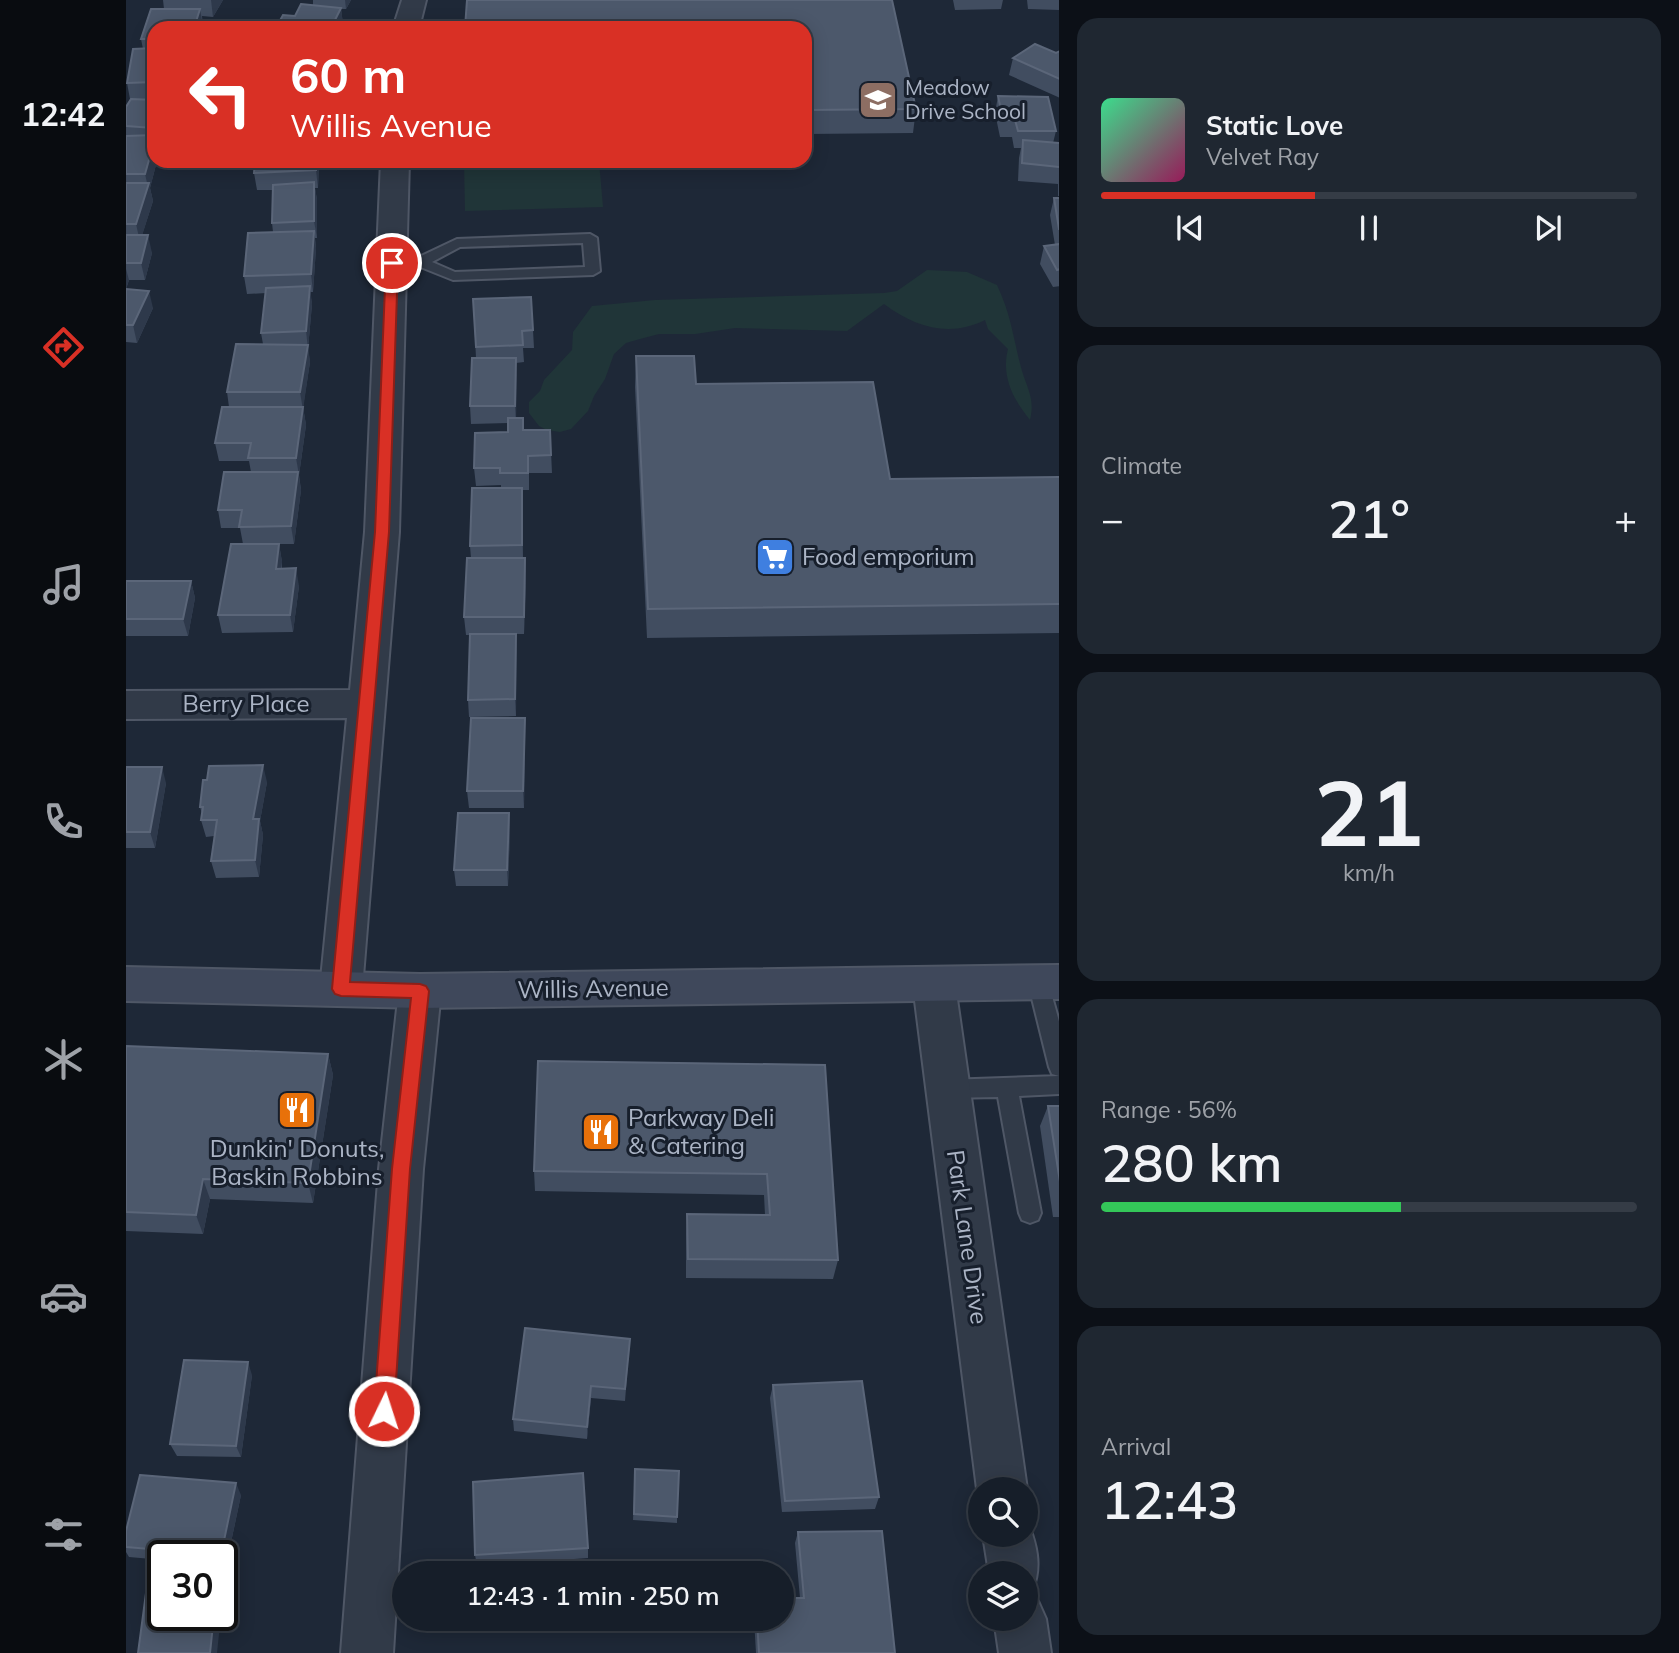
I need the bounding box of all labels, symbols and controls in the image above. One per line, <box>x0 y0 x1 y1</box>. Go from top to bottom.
text: 60 m <box>290 44 406 105</box>
icon: left <box>175 49 266 140</box>
place label: Meadow Drive School <box>905 74 1026 124</box>
school or university icon: Meadow Drive School <box>857 79 899 121</box>
text: 12:42 <box>21 94 105 134</box>
text: Willis Avenue <box>290 105 492 145</box>
text: Static Love <box>1206 109 1343 142</box>
text: Velvet Ray <box>1206 142 1319 171</box>
icon: previous <box>1171 209 1209 247</box>
icon: pause <box>1350 209 1388 247</box>
icon: next <box>1529 209 1567 247</box>
pin <box>362 233 422 293</box>
icon: arrive <box>373 244 411 282</box>
icon: directions <box>39 323 88 372</box>
text: Climate <box>1101 451 1182 480</box>
text: 21° <box>1328 486 1410 551</box>
text: − <box>1101 495 1124 543</box>
text: + <box>1614 495 1637 543</box>
supermarket icon: Food emporium <box>754 536 796 578</box>
place label: Food emporium <box>802 541 975 571</box>
icon: music <box>39 560 88 609</box>
street label: Berry Place <box>183 688 309 718</box>
text: 21 <box>1314 755 1424 869</box>
icon: phone <box>39 797 88 846</box>
text: km/h <box>1343 858 1395 887</box>
street label: Willis Avenue <box>517 972 669 1004</box>
icon: climate <box>39 1035 88 1084</box>
restaurant icon: Dunkin' Donuts, Baskin Robbins <box>276 1089 318 1131</box>
text: Range · 56% <box>1101 1095 1237 1124</box>
place label: Parkway Deli & Catering <box>628 1102 774 1160</box>
restaurant icon: Parkway Deli & Catering <box>580 1111 622 1153</box>
text: 280 km <box>1101 1130 1282 1195</box>
place label: Dunkin' Donuts, Baskin Robbins <box>210 1133 384 1191</box>
street label: Park Lane Drive <box>941 1148 995 1326</box>
icon: car <box>39 1272 88 1321</box>
position arrow <box>347 1374 421 1448</box>
text: Arrival <box>1101 1432 1171 1461</box>
text: 12:43 <box>1101 1467 1238 1532</box>
map controls <box>968 1477 1038 1631</box>
button: search <box>968 1477 1038 1547</box>
icon: filters <box>39 1510 88 1559</box>
speed limit sign: 30 <box>147 1540 238 1631</box>
button: layers <box>968 1561 1038 1631</box>
text: 12:43 · 1 min · 250 m <box>466 1579 720 1612</box>

